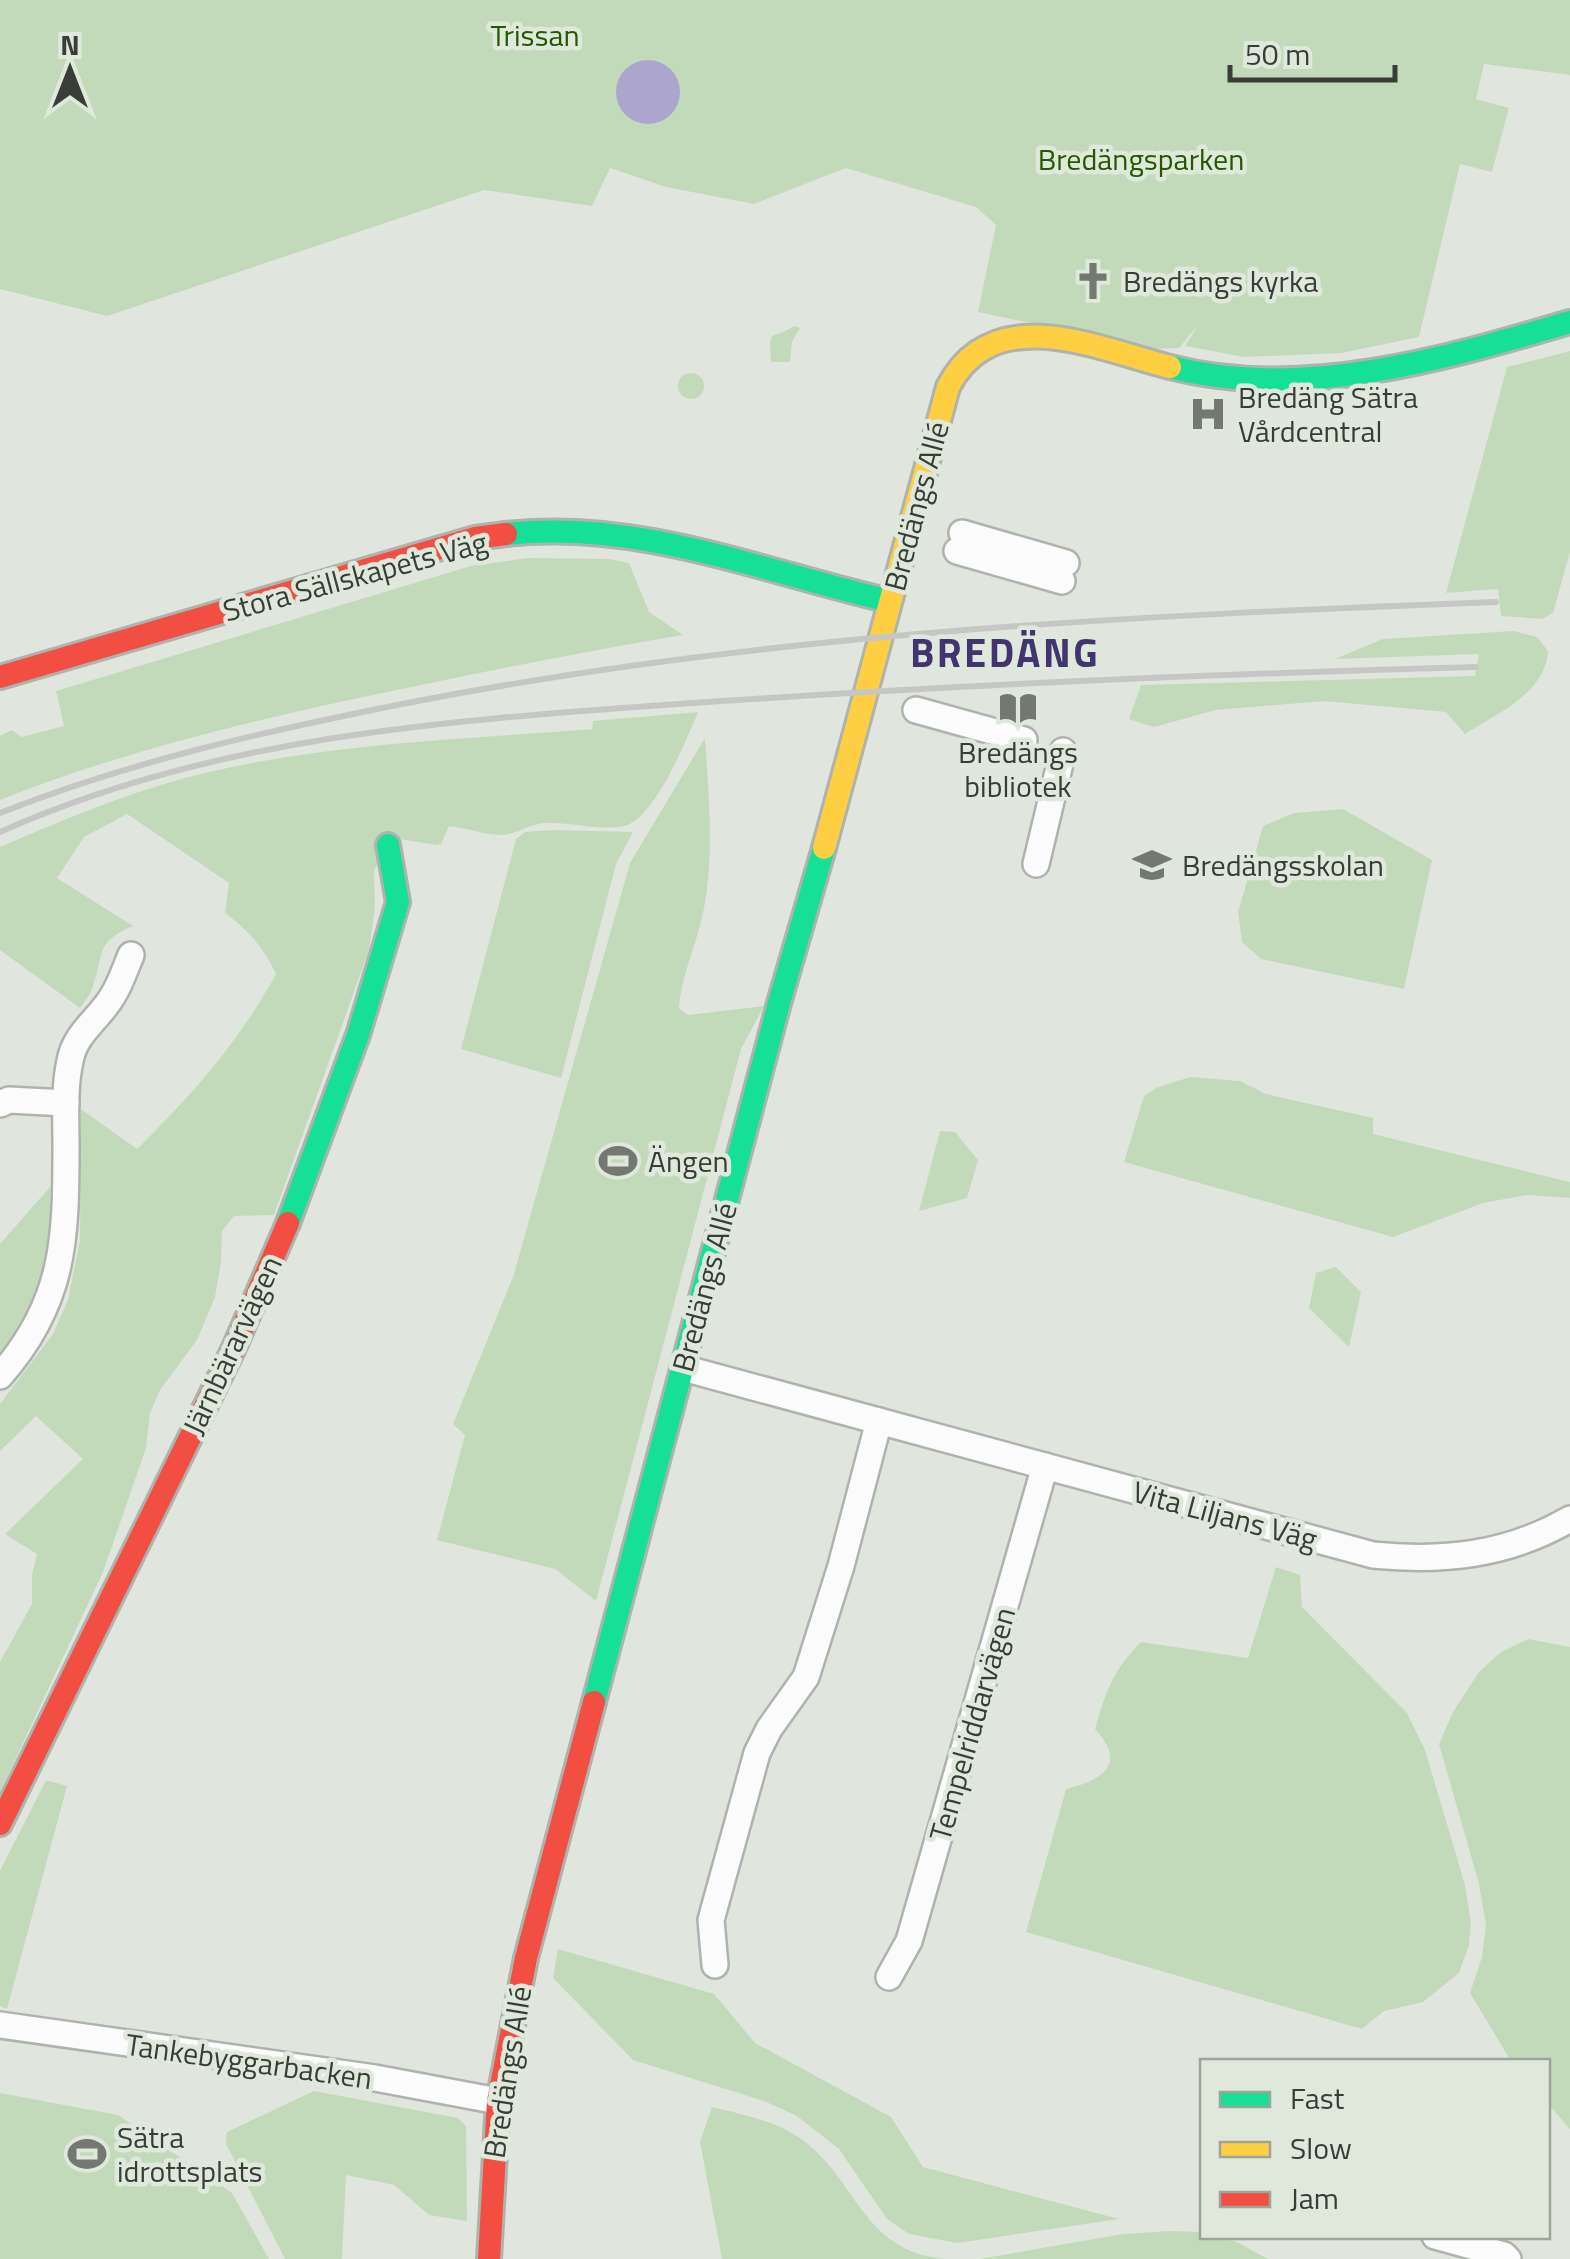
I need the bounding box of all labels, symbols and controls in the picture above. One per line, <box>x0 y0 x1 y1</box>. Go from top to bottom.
park label: Trissan <box>490 12 580 58</box>
north arrow <box>20 20 120 120</box>
scale bar <box>1230 20 1395 82</box>
text: N <box>60 23 80 66</box>
text: 50 m <box>1245 31 1310 77</box>
park label: Bredängsparken <box>1038 136 1244 182</box>
place label: Bredängs kyrka <box>1123 258 1318 304</box>
church icon: Bredängs kyrka <box>1072 260 1114 302</box>
place label: Bredäng Sätra Vårdcentral <box>1238 374 1418 454</box>
hospital icon: Bredäng Sätra Vårdcentral <box>1187 393 1229 435</box>
street label: Bredängs Allé <box>871 416 961 596</box>
street label: Stora Sällskapets Väg <box>218 519 492 633</box>
district label: BREDÄNG <box>910 622 1100 683</box>
library icon: Bredängs bibliotek <box>997 687 1039 729</box>
place label: Bredängs bibliotek <box>958 729 1078 809</box>
place label: Bredängsskolan <box>1182 842 1384 888</box>
school or university icon: Bredängsskolan <box>1131 844 1173 886</box>
place label: Ängen <box>648 1138 729 1184</box>
sports icon: Ängen <box>597 1140 639 1182</box>
street label: Bredängs Allé <box>659 1197 749 1377</box>
street label: Järnbärarvägen <box>170 1248 294 1442</box>
street label: Vita Liljans Väg <box>1128 1468 1322 1562</box>
street label: Tempelriddarvägen <box>917 1602 1027 1846</box>
street label: Bredängs Allé <box>471 1983 543 2161</box>
street label: Tankebyggarbacken <box>123 2021 375 2101</box>
legend <box>1200 2059 1550 2239</box>
text: Fast <box>1290 2075 1345 2121</box>
place label: Sätra idrottsplats <box>117 2114 263 2194</box>
text: Slow <box>1290 2125 1352 2171</box>
sports icon: Sätra idrottsplats <box>66 2133 108 2175</box>
text: Jam <box>1290 2175 1339 2221</box>

